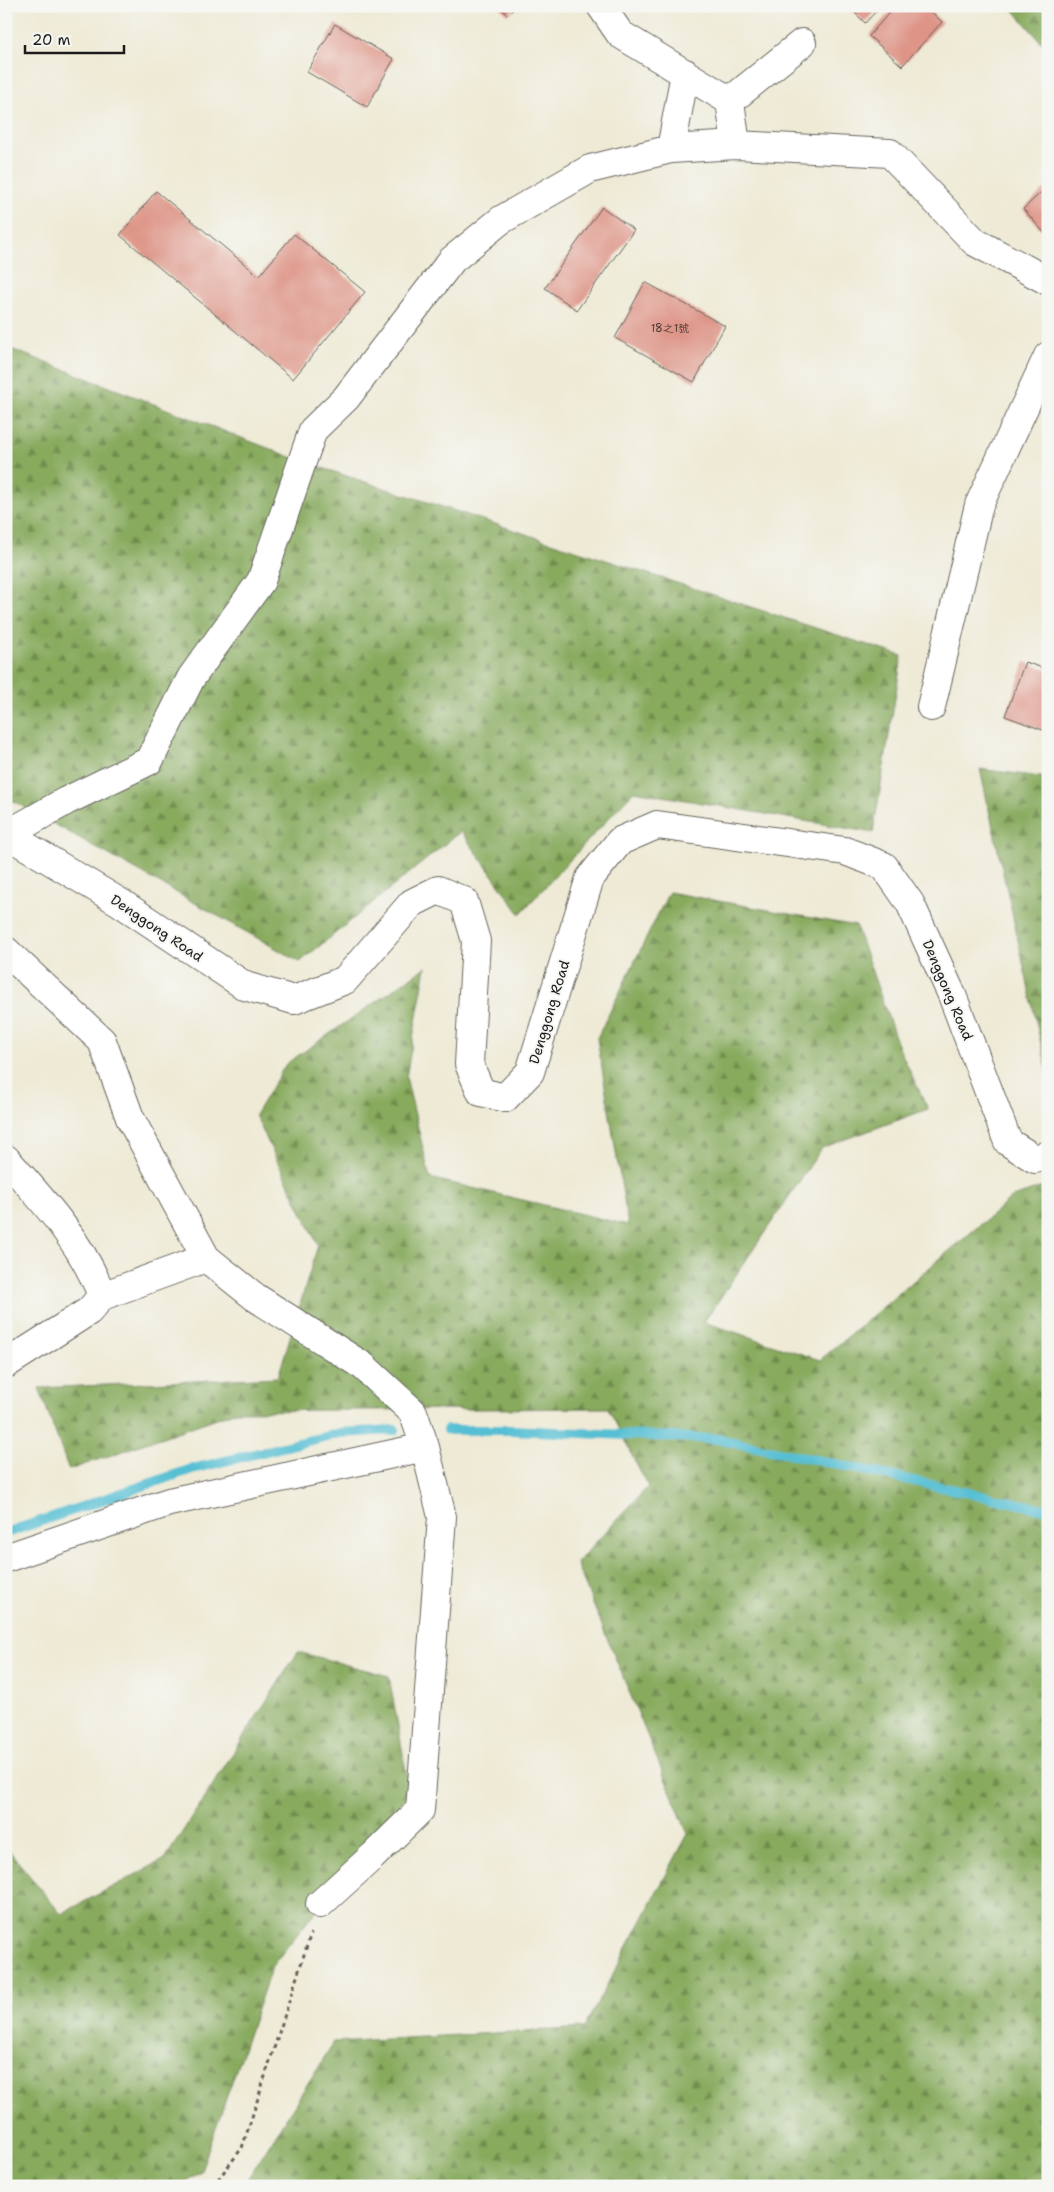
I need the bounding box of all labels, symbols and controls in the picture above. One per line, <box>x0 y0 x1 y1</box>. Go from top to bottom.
scale bar <box>25 22 124 54</box>
text: 20 m <box>32 30 71 50</box>
house number: 18之1號 <box>651 321 689 336</box>
street label: Denggong Road <box>107 890 207 966</box>
street label: Denggong Road <box>919 937 977 1043</box>
street label: Denggong Road <box>525 958 573 1066</box>

